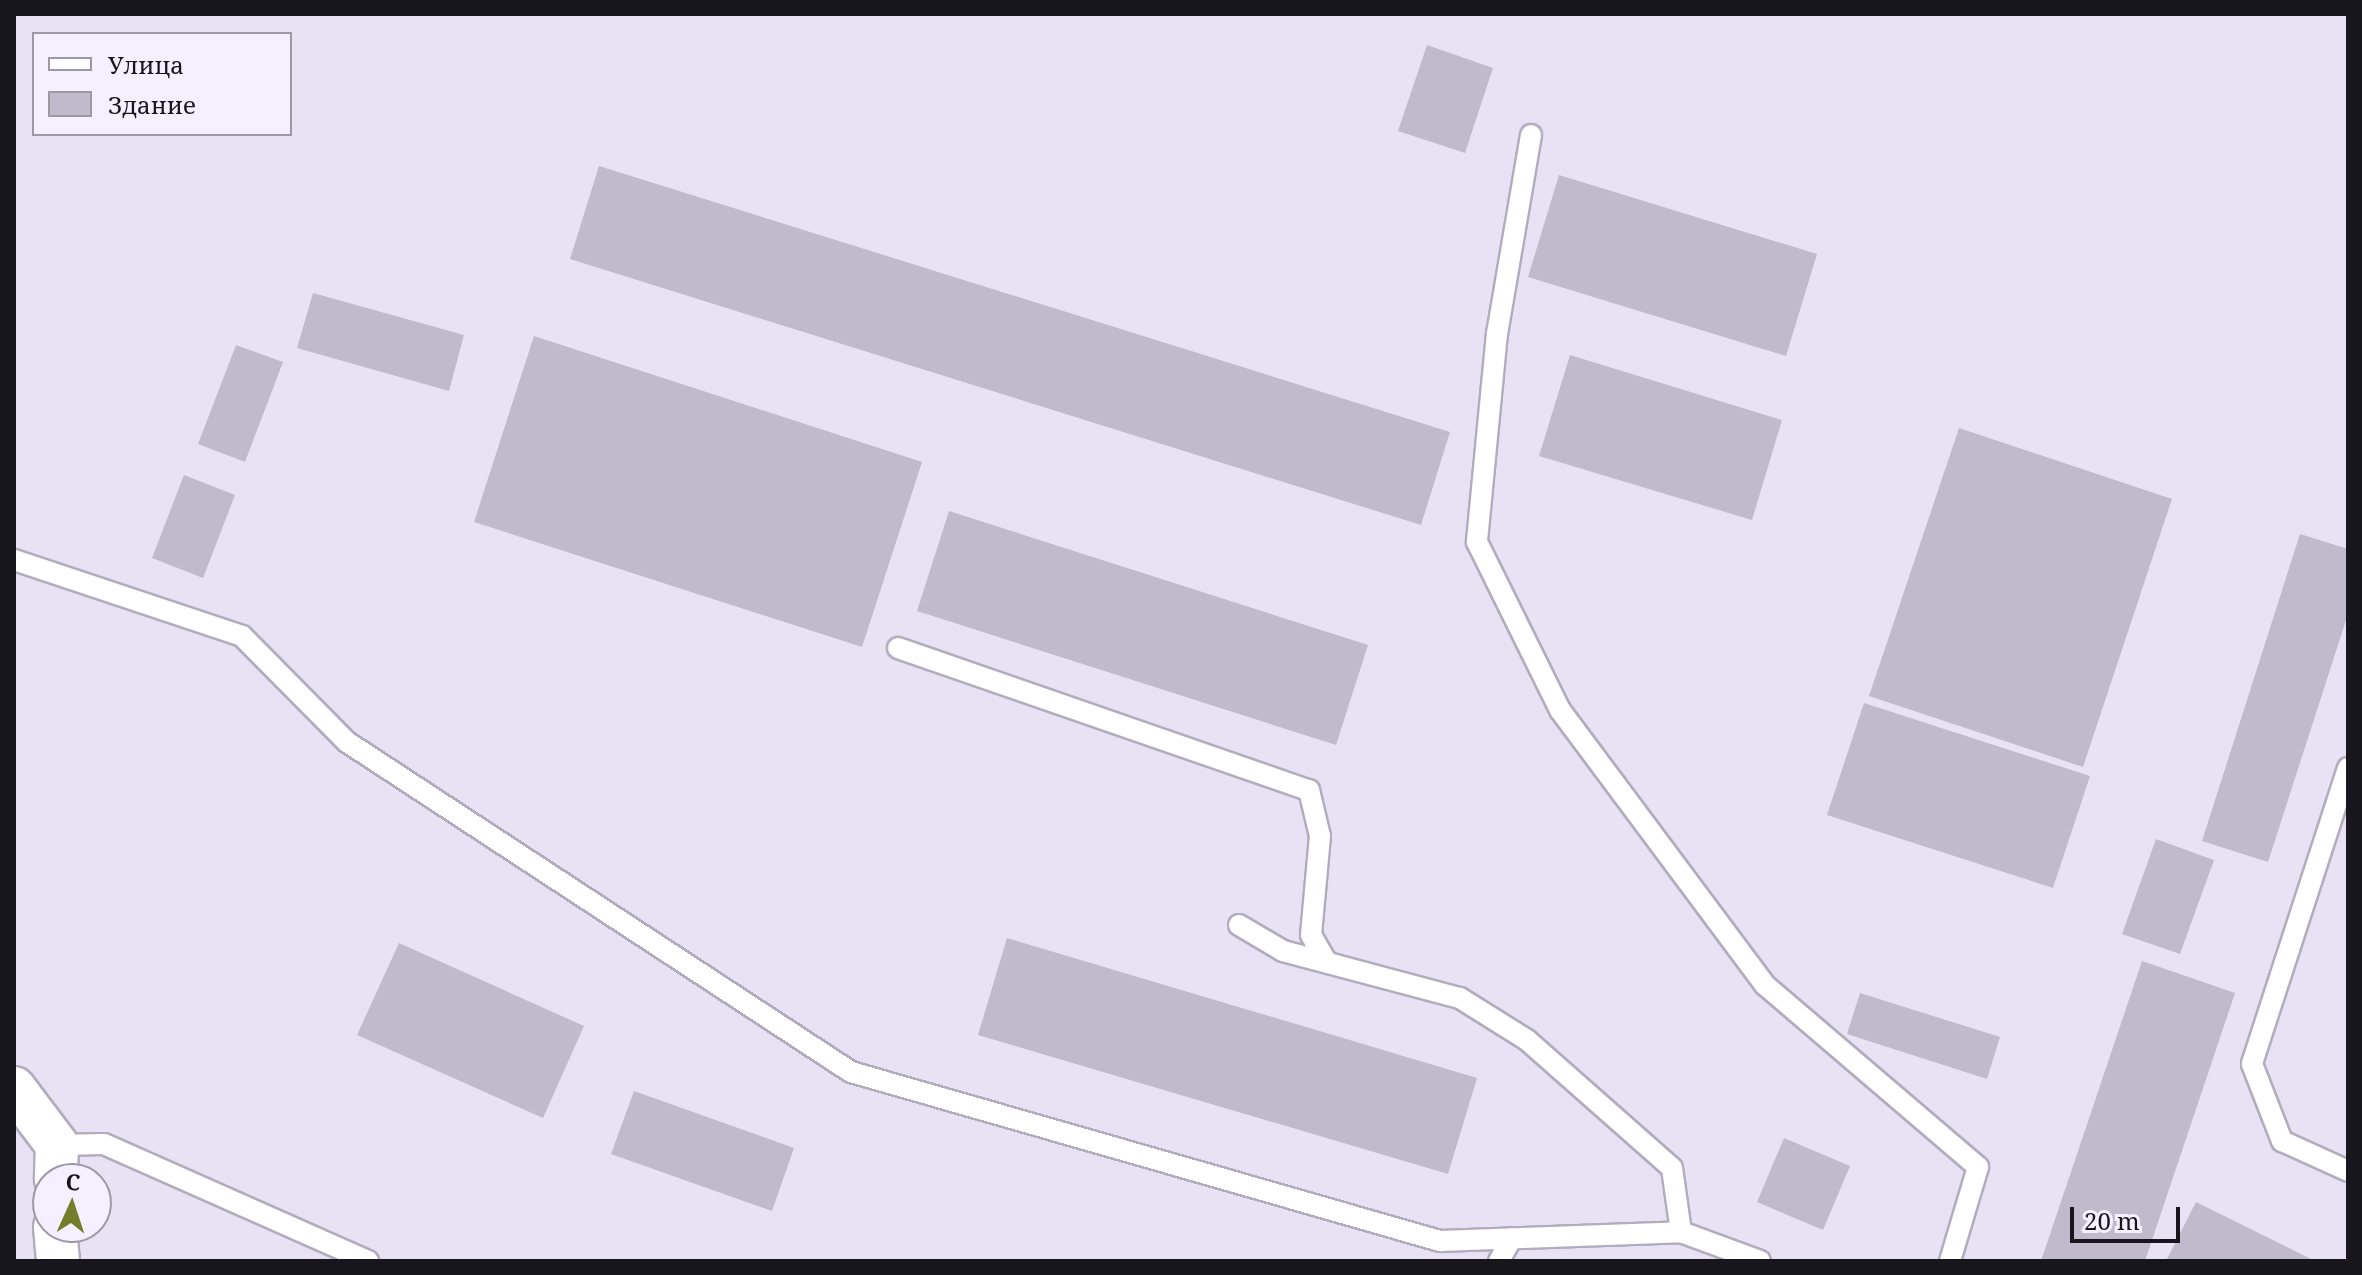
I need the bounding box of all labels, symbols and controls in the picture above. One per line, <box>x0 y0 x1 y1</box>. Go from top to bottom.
legend <box>32 32 292 136</box>
text: Улица <box>108 48 184 81</box>
text: Здание <box>108 88 196 121</box>
north arrow <box>32 1163 112 1243</box>
text: С <box>65 1166 81 1196</box>
scale bar <box>2074 1191 2184 1241</box>
text: 20 m <box>2084 1204 2140 1237</box>

